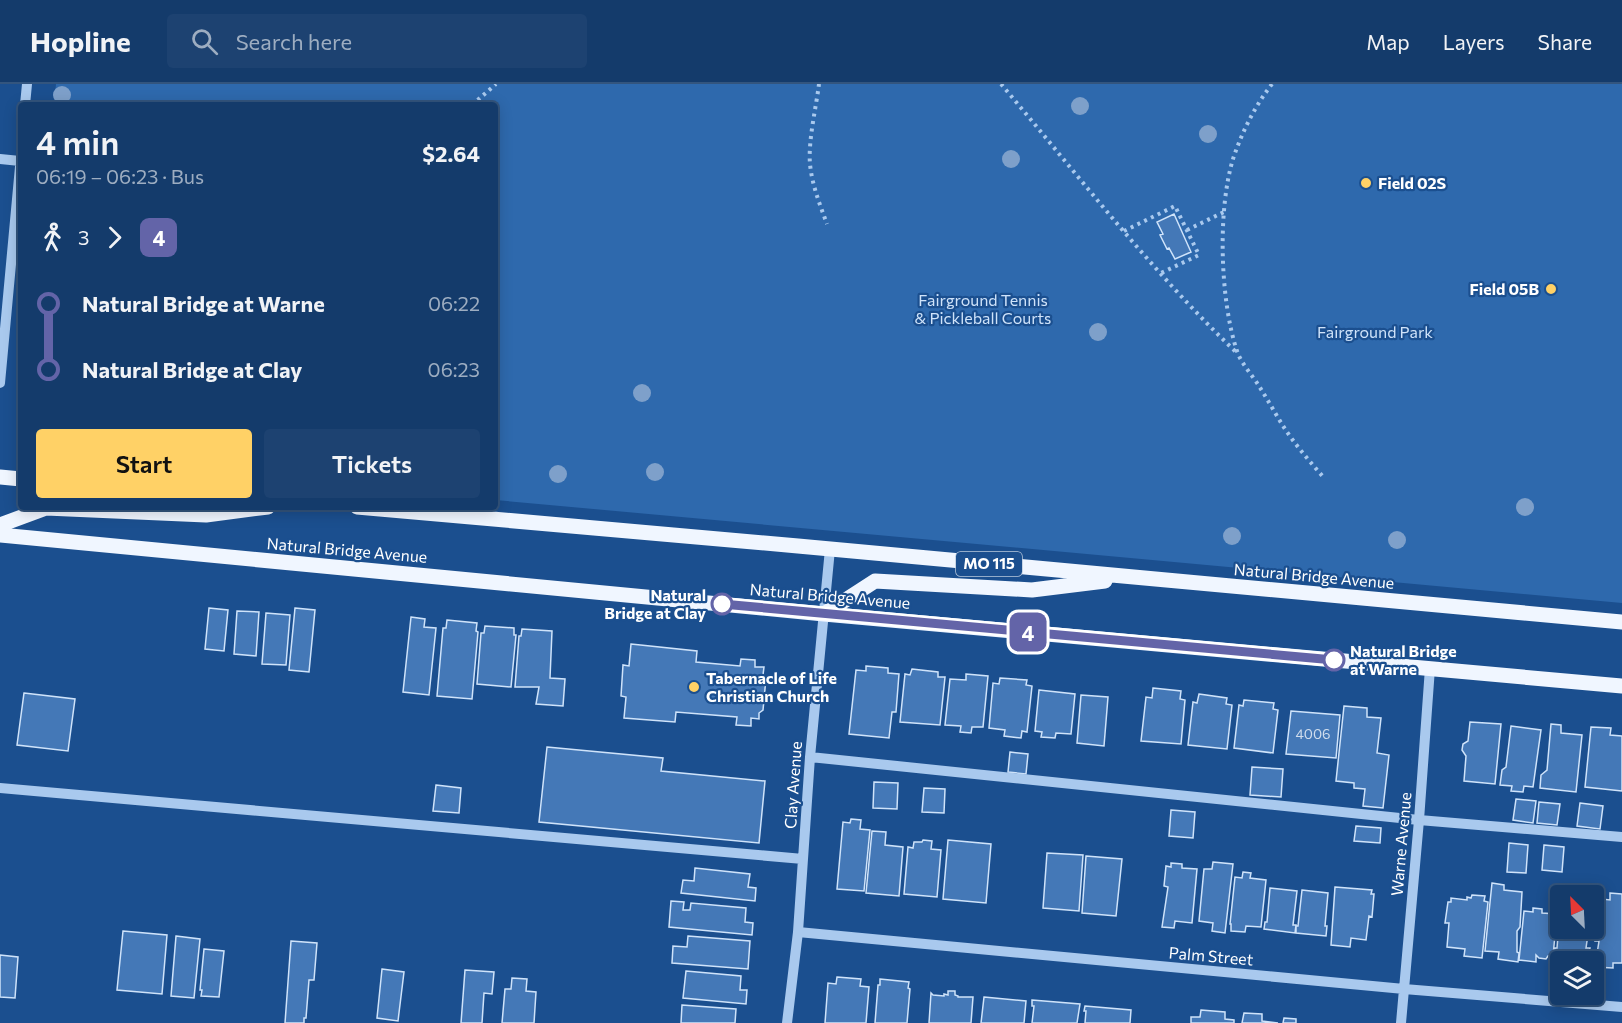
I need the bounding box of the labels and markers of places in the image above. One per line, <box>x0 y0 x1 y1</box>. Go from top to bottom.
place label: Field 02S <box>1378 173 1447 192</box>
marker: Field 02S <box>1359 176 1373 190</box>
place label: Field 05B <box>1470 279 1539 298</box>
marker: Field 05B <box>1544 282 1558 296</box>
place label: Natural Bridge at Clay <box>604 585 706 622</box>
marker: Natural Bridge at Clay <box>711 593 733 615</box>
place label: Natural Bridge at Warne <box>1350 641 1457 678</box>
marker: Natural Bridge at Warne <box>1323 649 1345 671</box>
place label: Tabernacle of Life Christian Church <box>706 668 837 705</box>
marker: Tabernacle of Life Christian Church <box>687 680 701 694</box>

